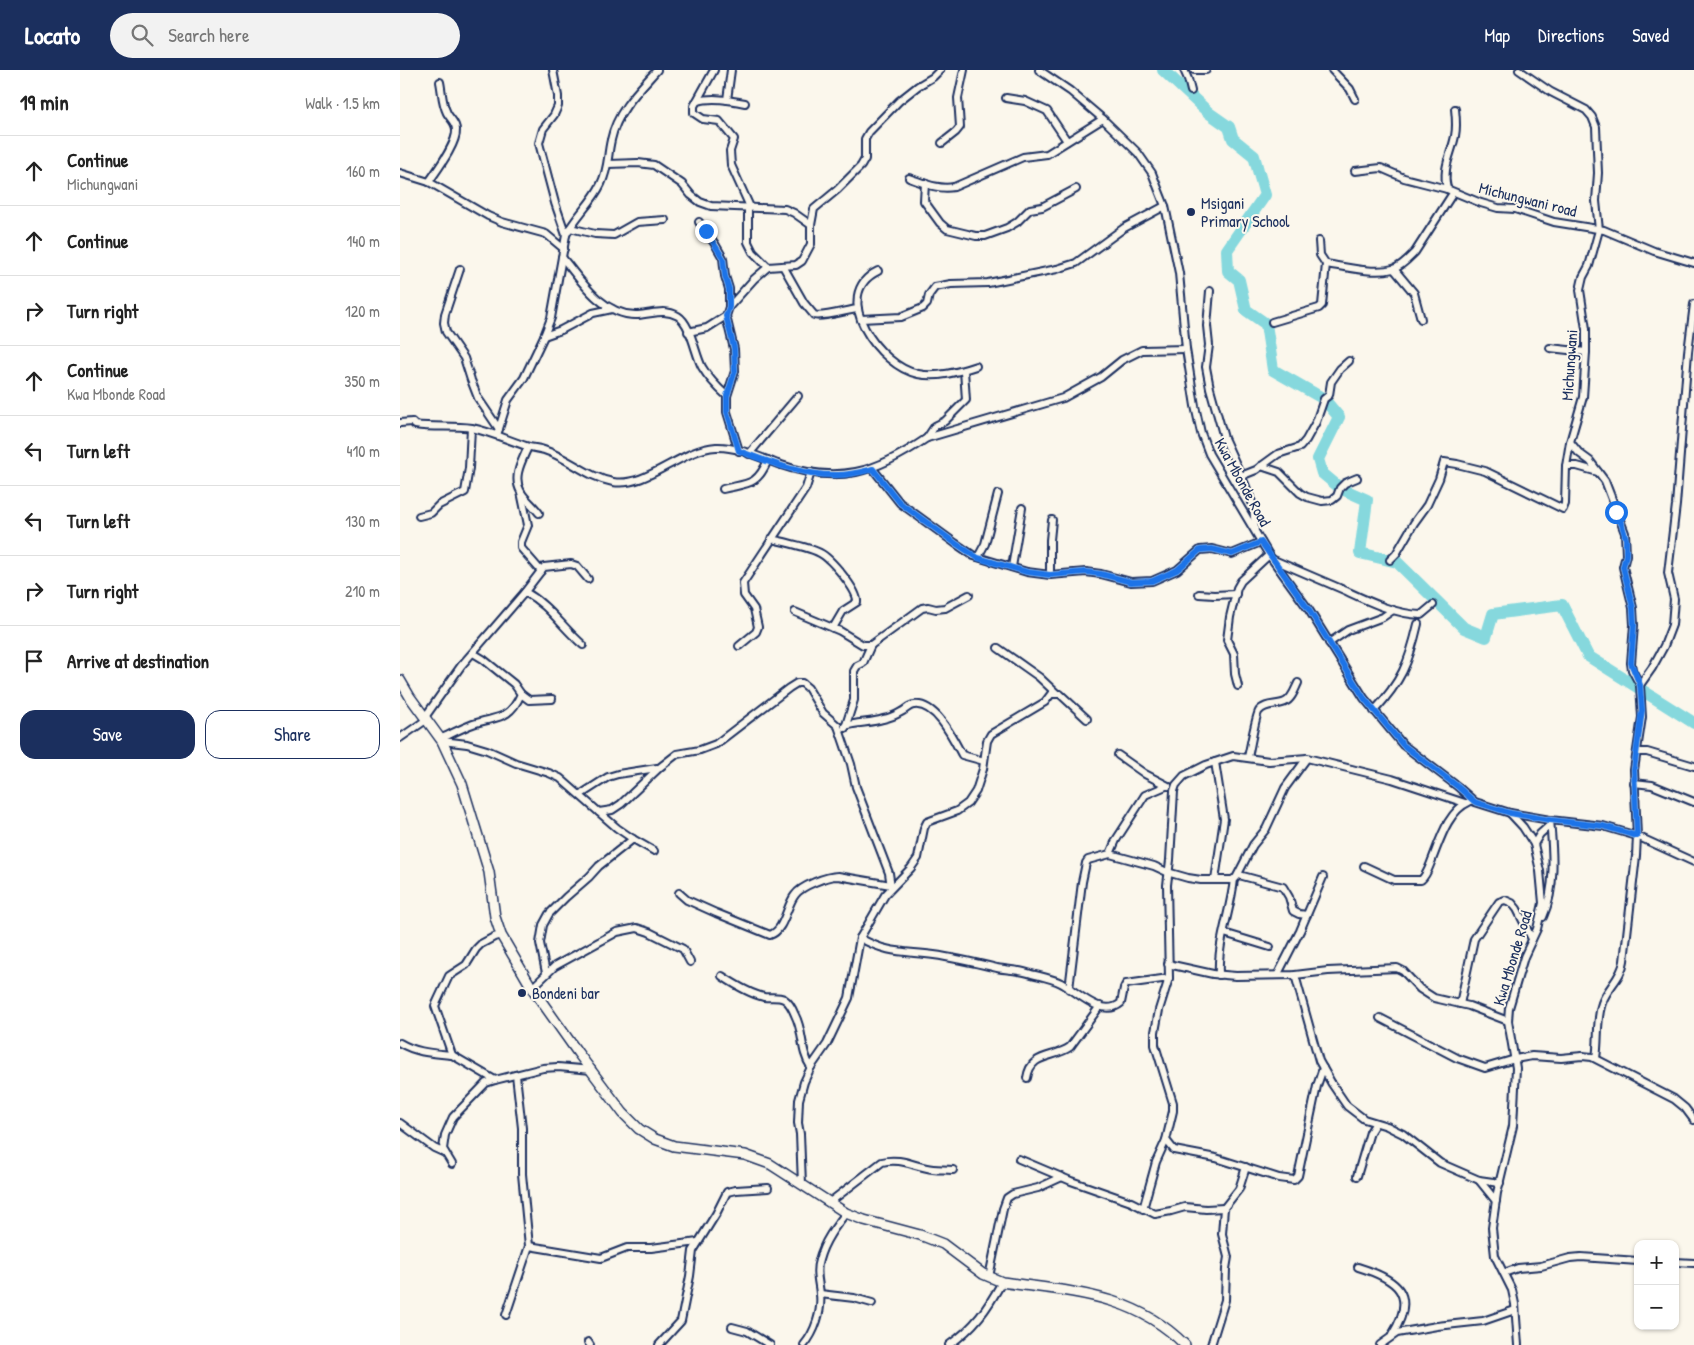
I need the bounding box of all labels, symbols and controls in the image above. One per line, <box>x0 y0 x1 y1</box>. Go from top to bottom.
search box <box>110 13 460 58</box>
text: Locato <box>25 19 80 51</box>
icon: search <box>128 21 156 49</box>
text: Search here <box>168 22 249 48</box>
text: Map <box>1485 23 1510 48</box>
text: Directions <box>1538 23 1604 48</box>
text: Saved <box>1632 23 1669 48</box>
text: 19 min <box>20 88 69 117</box>
text: Walk · 1.5 km <box>305 92 380 114</box>
text: Continue <box>67 147 128 173</box>
icon: ahead <box>20 157 48 185</box>
text: 160 m <box>346 160 380 182</box>
text: Michungwani <box>67 173 138 195</box>
street label: Michungwani road <box>1477 176 1579 222</box>
place label: Msigani Primary School <box>1201 192 1290 232</box>
marker: Msigani Primary School <box>1185 206 1197 218</box>
route end <box>695 220 718 243</box>
icon: ahead <box>20 227 48 255</box>
text: Continue <box>67 228 128 254</box>
text: 140 m <box>346 230 380 252</box>
icon: right <box>20 297 48 325</box>
text: Turn right <box>67 298 138 324</box>
text: 120 m <box>345 300 380 322</box>
street label: Michungwani <box>1556 329 1582 401</box>
text: Continue <box>67 357 128 383</box>
icon: ahead <box>20 367 48 395</box>
text: 350 m <box>344 370 380 392</box>
text: Kwa Mbonde Road <box>67 383 165 405</box>
street label: Kwa Mbonde Road <box>1210 434 1276 530</box>
icon: left <box>20 437 48 465</box>
text: Turn left <box>67 438 130 464</box>
text: 410 m <box>346 440 380 462</box>
route start <box>1605 501 1628 524</box>
icon: left <box>20 507 48 535</box>
text: Turn left <box>67 508 130 534</box>
text: 130 m <box>345 510 380 532</box>
icon: right <box>20 577 48 605</box>
text: Turn right <box>67 578 138 604</box>
text: 210 m <box>345 580 380 602</box>
icon: arrive <box>20 647 48 675</box>
text: Arrive at destination <box>67 648 209 674</box>
button: Save <box>20 710 195 759</box>
button: Share <box>205 710 380 759</box>
street label: Kwa Mbonde Road <box>1487 908 1537 1008</box>
place label: Bondeni bar <box>532 982 600 1004</box>
marker: Bondeni bar <box>516 987 528 999</box>
map controls <box>1634 1240 1679 1330</box>
button: + <box>1634 1240 1679 1285</box>
button: − <box>1634 1285 1679 1330</box>

